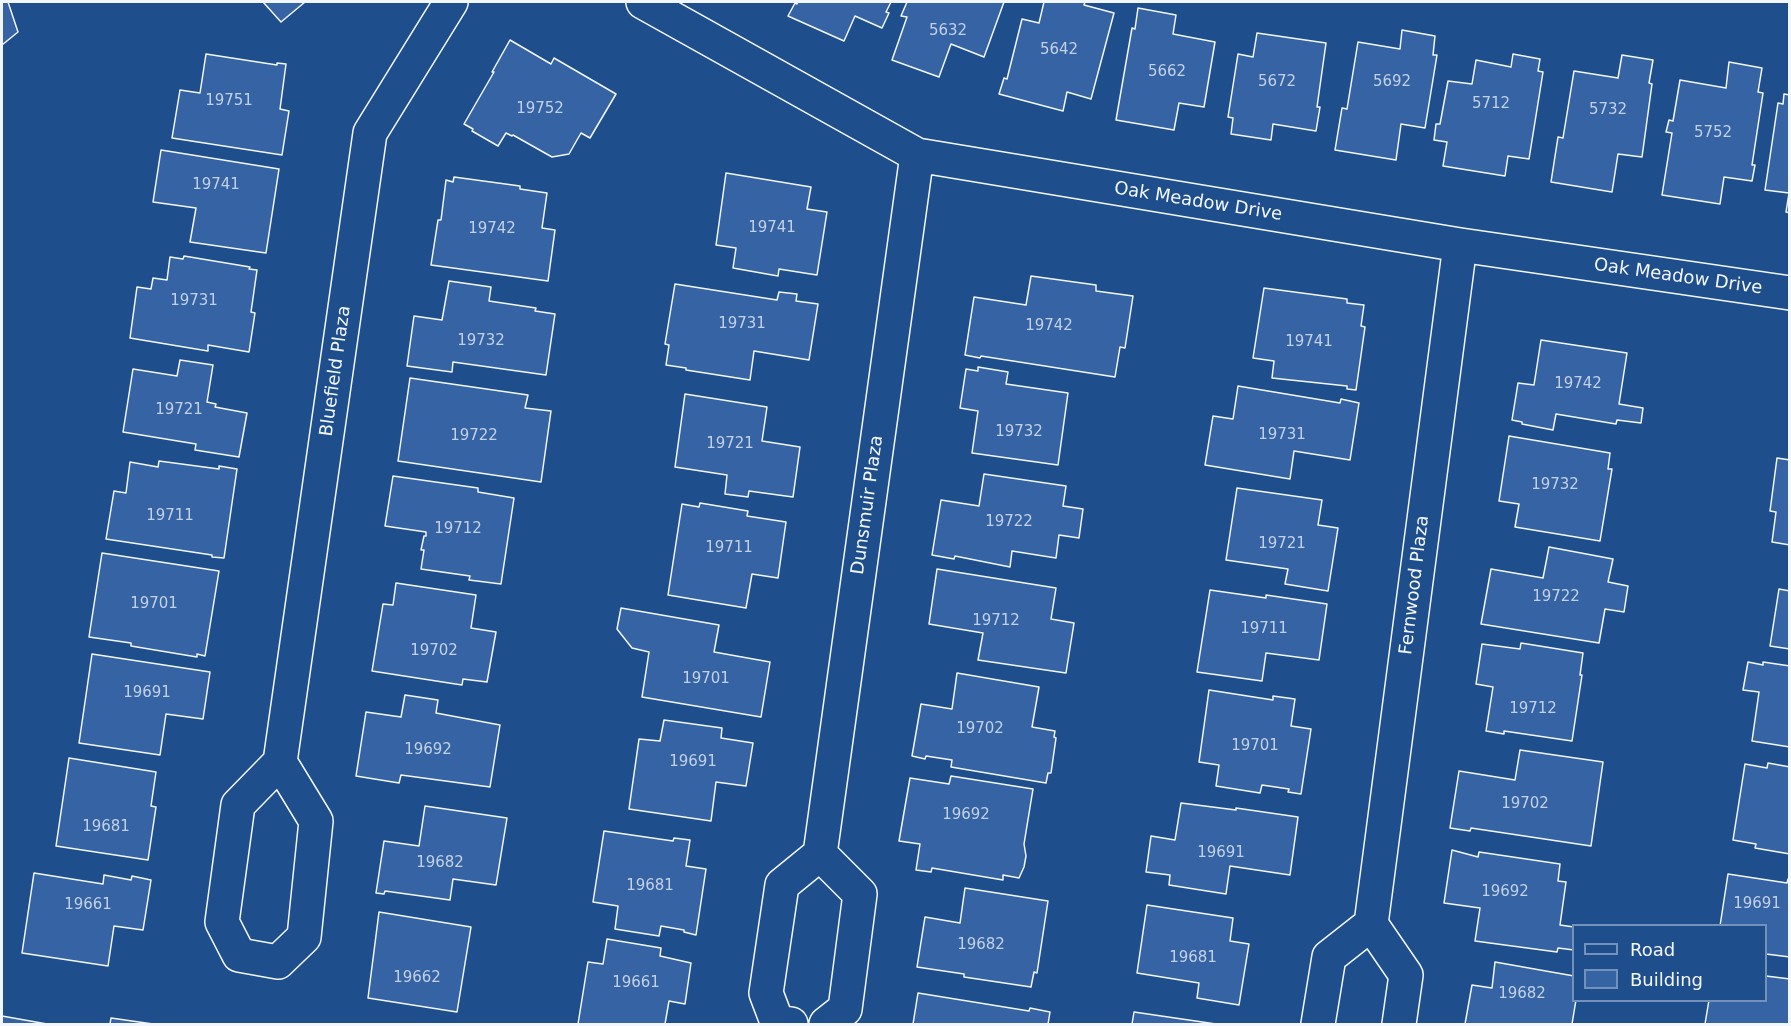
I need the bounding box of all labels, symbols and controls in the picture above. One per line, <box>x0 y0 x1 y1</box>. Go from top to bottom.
house number: 5632 <box>929 22 967 40</box>
house number: 5642 <box>1040 41 1078 59</box>
house number: 5662 <box>1148 63 1186 81</box>
house number: 5672 <box>1258 73 1296 91</box>
house number: 5692 <box>1373 73 1411 91</box>
house number: 19751 <box>205 92 253 110</box>
house number: 5712 <box>1472 95 1510 113</box>
house number: 19752 <box>516 100 564 118</box>
house number: 5732 <box>1589 101 1627 119</box>
house number: 5752 <box>1694 124 1732 142</box>
house number: 19741 <box>192 176 240 194</box>
street label: Oak Meadow Drive <box>1112 178 1284 226</box>
house number: 19741 <box>748 219 796 237</box>
house number: 19742 <box>468 220 516 238</box>
street label: Oak Meadow Drive <box>1592 254 1764 300</box>
house number: 19731 <box>170 292 218 310</box>
street label: Bluefield Plaza <box>316 304 356 438</box>
house number: 19731 <box>718 315 766 333</box>
house number: 19742 <box>1025 317 1073 335</box>
house number: 19732 <box>457 332 505 350</box>
house number: 19741 <box>1285 333 1333 351</box>
house number: 19742 <box>1554 375 1602 393</box>
house number: 19721 <box>155 401 203 419</box>
house number: 19732 <box>995 423 1043 441</box>
house number: 19731 <box>1258 426 1306 444</box>
house number: 19722 <box>450 427 498 445</box>
street label: Dunsmuir Plaza <box>848 434 888 576</box>
house number: 19721 <box>706 435 754 453</box>
house number: 19732 <box>1531 476 1579 494</box>
house number: 19711 <box>146 507 194 525</box>
house number: 19722 <box>985 513 1033 531</box>
street label: Fernwood Plaza <box>1396 514 1434 656</box>
house number: 19712 <box>434 520 482 538</box>
house number: 19721 <box>1258 535 1306 553</box>
house number: 19711 <box>705 539 753 557</box>
house number: 19722 <box>1532 588 1580 606</box>
house number: 19701 <box>130 595 178 613</box>
house number: 19712 <box>972 612 1020 630</box>
house number: 19711 <box>1240 620 1288 638</box>
house number: 19702 <box>410 642 458 660</box>
house number: 19701 <box>682 670 730 688</box>
house number: 19691 <box>123 684 171 702</box>
house number: 19712 <box>1509 700 1557 718</box>
house number: 19702 <box>956 720 1004 738</box>
house number: 19701 <box>1231 737 1279 755</box>
house number: 19692 <box>404 741 452 759</box>
house number: 19691 <box>669 753 717 771</box>
house number: 19702 <box>1501 795 1549 813</box>
house number: 19692 <box>942 806 990 824</box>
house number: 19681 <box>82 818 130 836</box>
house number: 19691 <box>1197 844 1245 862</box>
house number: 19682 <box>416 854 464 872</box>
house number: 19681 <box>626 877 674 895</box>
house number: 19692 <box>1481 883 1529 901</box>
house number: 19691 <box>1733 895 1781 913</box>
house number: 19661 <box>64 896 112 914</box>
legend <box>1572 924 1767 1002</box>
house number: 19682 <box>957 936 1005 954</box>
text: Road <box>1630 939 1675 960</box>
house number: 19681 <box>1169 949 1217 967</box>
house number: 19662 <box>393 969 441 987</box>
text: Building <box>1630 969 1703 990</box>
house number: 19661 <box>612 974 660 992</box>
house number: 19682 <box>1498 985 1546 1003</box>

